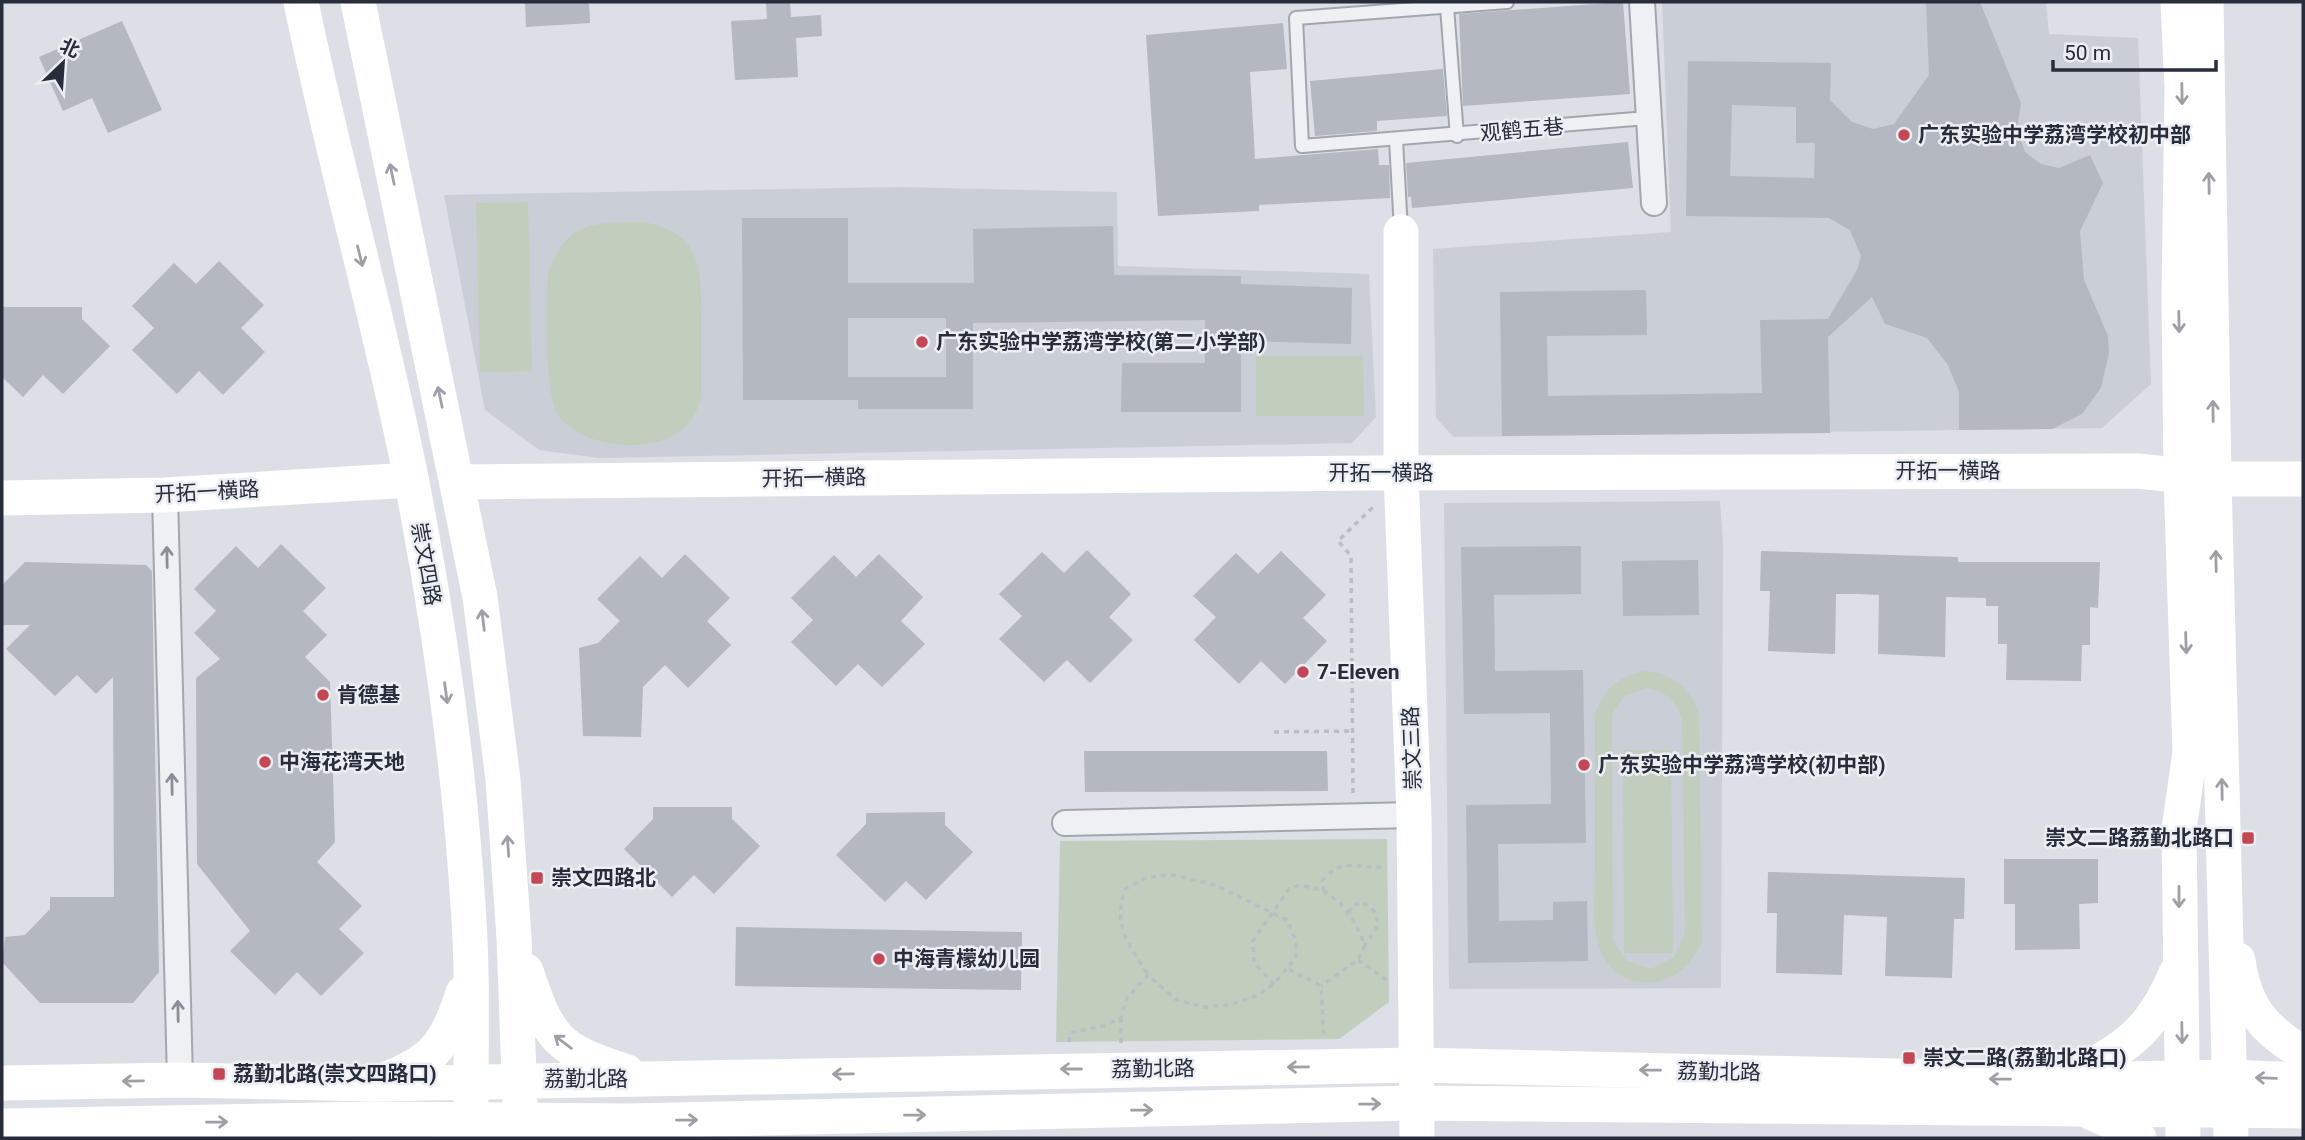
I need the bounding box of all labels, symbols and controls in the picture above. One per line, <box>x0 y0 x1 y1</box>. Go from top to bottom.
north arrow <box>28 28 98 98</box>
scale bar <box>2053 28 2216 72</box>
text: 北 <box>56 34 83 62</box>
text: 50 m <box>2064 41 2111 65</box>
one-way arrow <box>2175 83 2188 106</box>
street label: 观鹤五巷 <box>1479 114 1565 146</box>
place label: 广东实验中学荔湾学校初中部 <box>1918 123 2191 147</box>
marker: 广东实验中学荔湾学校初中部 <box>1896 127 1912 143</box>
one-way arrow <box>385 163 399 186</box>
one-way arrow <box>2202 172 2216 195</box>
one-way arrow <box>354 244 367 267</box>
one-way arrow <box>2172 310 2186 333</box>
place label: 广东实验中学荔湾学校(第二小学部) <box>936 330 1266 354</box>
marker: 广东实验中学荔湾学校(第二小学部) <box>914 334 930 350</box>
one-way arrow <box>433 386 446 409</box>
one-way arrow <box>2206 400 2220 423</box>
street label: 开拓一横路 <box>1896 459 2001 483</box>
street label: 开拓一横路 <box>1329 461 1434 485</box>
street label: 开拓一横路 <box>761 465 867 491</box>
street label: 开拓一横路 <box>154 477 260 507</box>
street label: 崇文四路 <box>407 521 445 607</box>
one-way arrow <box>160 545 173 568</box>
one-way arrow <box>2209 550 2223 573</box>
one-way arrow <box>476 609 489 632</box>
one-way arrow <box>2180 631 2193 654</box>
place label: 7-Eleven <box>1317 660 1400 684</box>
marker: 7-Eleven <box>1295 664 1311 680</box>
one-way arrow <box>440 681 453 704</box>
place label: 肯德基 <box>337 683 400 707</box>
marker: 肯德基 <box>315 687 331 703</box>
street label: 崇文三路 <box>1399 706 1425 790</box>
place label: 中海花湾天地 <box>279 750 405 774</box>
place label: 广东实验中学荔湾学校(初中部) <box>1598 753 1886 777</box>
marker: 中海花湾天地 <box>257 754 273 770</box>
marker: 广东实验中学荔湾学校(初中部) <box>1576 757 1592 773</box>
one-way arrow <box>165 773 179 796</box>
one-way arrow <box>2215 777 2228 800</box>
place label: 崇文二路荔勤北路口 <box>2045 826 2234 850</box>
marker: 崇文二路荔勤北路口 <box>2240 830 2256 846</box>
one-way arrow <box>501 835 514 858</box>
place label: 崇文四路北 <box>551 866 656 890</box>
marker: 崇文四路北 <box>529 870 545 886</box>
one-way arrow <box>2172 885 2186 908</box>
place label: 中海青檬幼儿园 <box>893 947 1040 971</box>
marker: 中海青檬幼儿园 <box>871 951 887 967</box>
one-way arrow <box>171 1000 184 1023</box>
one-way arrow <box>2175 1021 2188 1044</box>
one-way arrow <box>554 1034 572 1049</box>
place label: 崇文二路(荔勤北路口) <box>1923 1046 2127 1070</box>
marker: 崇文二路(荔勤北路口) <box>1901 1050 1917 1066</box>
street label: 荔勤北路 <box>1111 1056 1195 1082</box>
street label: 荔勤北路 <box>1677 1059 1761 1085</box>
one-way arrow <box>1287 1060 1310 1074</box>
place label: 荔勤北路(崇文四路口) <box>233 1062 437 1086</box>
one-way arrow <box>1059 1062 1082 1076</box>
one-way arrow <box>1638 1064 1661 1077</box>
marker: 荔勤北路(崇文四路口) <box>211 1066 227 1082</box>
street label: 荔勤北路 <box>544 1067 628 1091</box>
one-way arrow <box>832 1068 855 1081</box>
one-way arrow <box>1988 1072 2011 1085</box>
one-way arrow <box>2255 1072 2278 1085</box>
one-way arrow <box>122 1074 145 1087</box>
one-way arrow <box>1358 1098 1381 1111</box>
one-way arrow <box>1130 1103 1153 1116</box>
one-way arrow <box>903 1108 926 1121</box>
one-way arrow <box>676 1113 699 1126</box>
one-way arrow <box>205 1115 228 1129</box>

